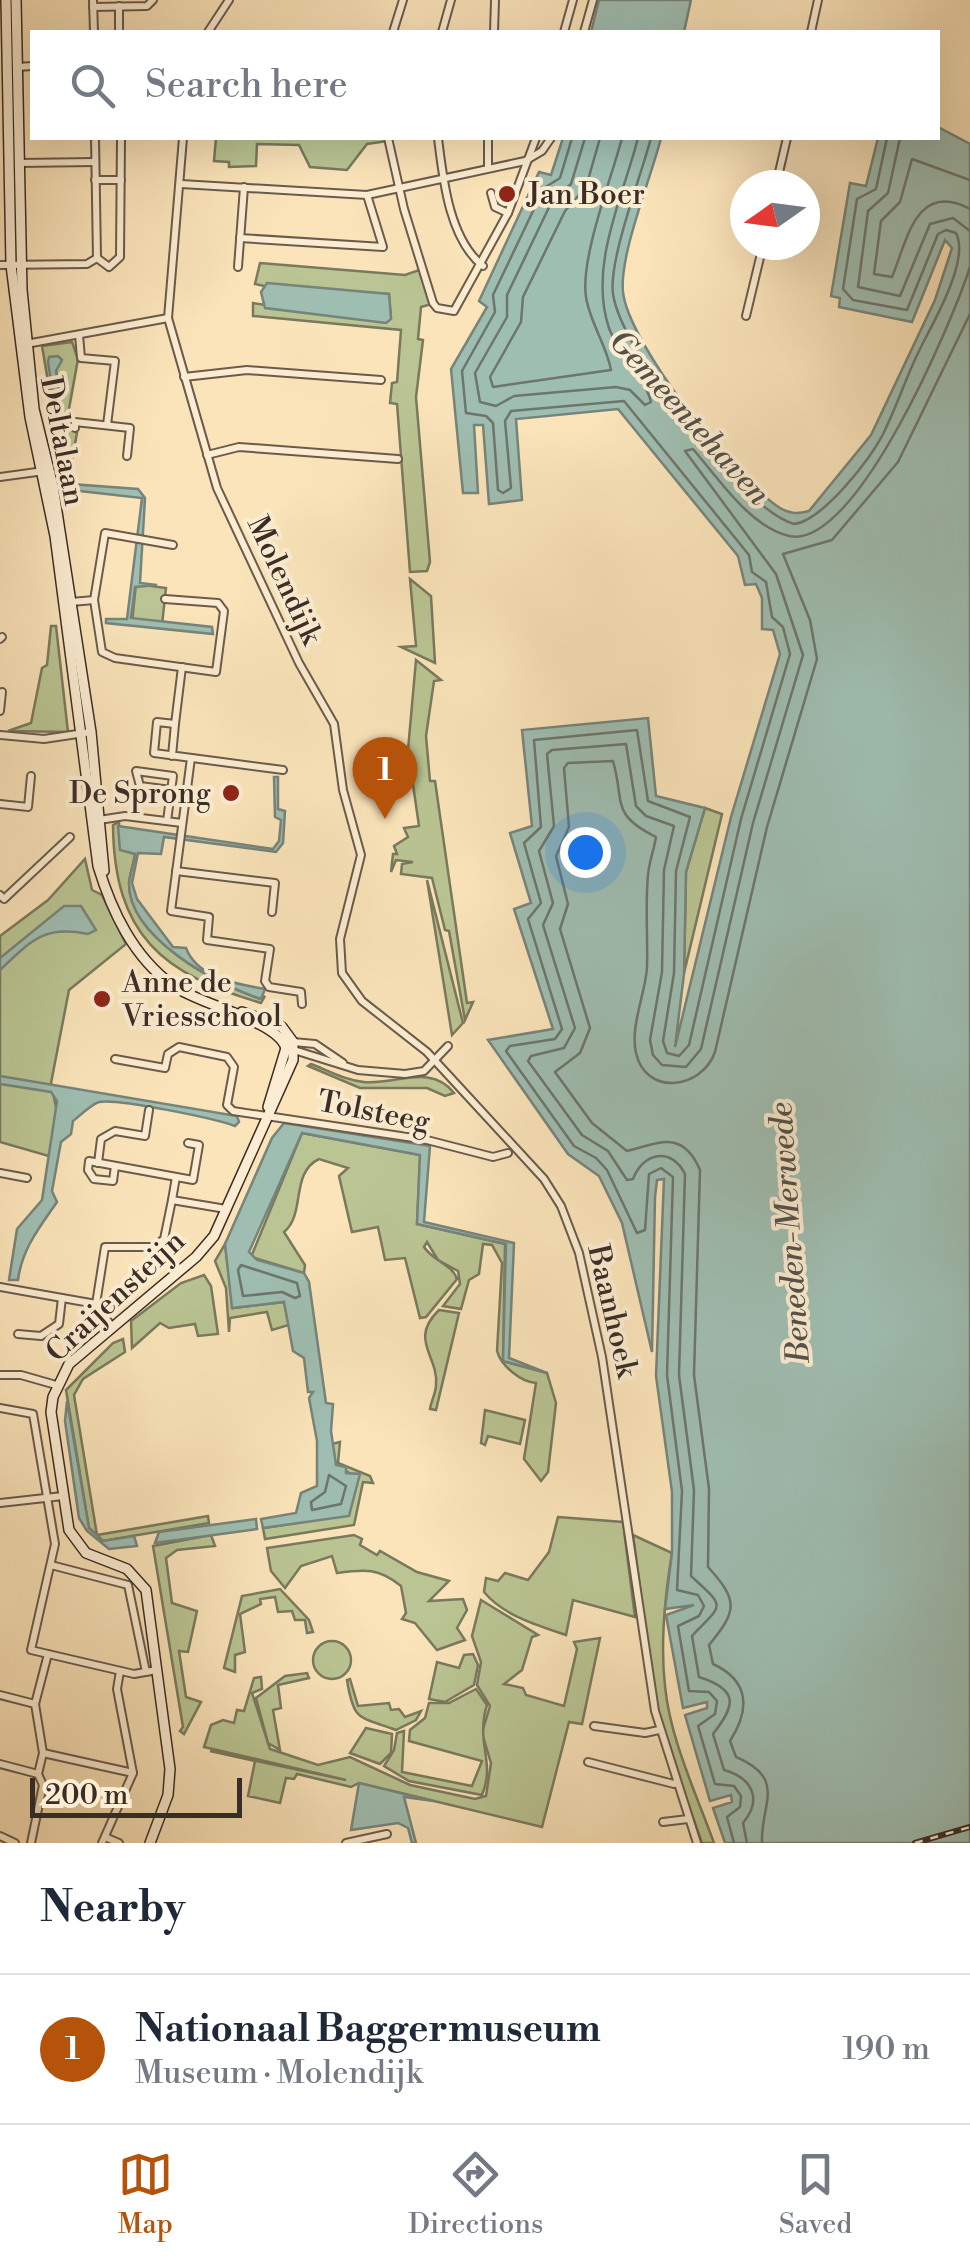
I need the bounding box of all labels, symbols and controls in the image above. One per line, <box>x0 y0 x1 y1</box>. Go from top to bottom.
search box <box>30 30 940 140</box>
icon: search <box>65 58 120 113</box>
text: Search here <box>145 62 348 109</box>
north arrow <box>730 170 820 260</box>
place label: Jan Boer <box>526 176 645 214</box>
marker: Jan Boer <box>496 183 518 205</box>
water label: Gemeentehaven <box>600 322 779 514</box>
street label: Deltalaan <box>31 373 93 509</box>
street label: Molendijk <box>238 510 331 652</box>
pin: 1 <box>352 736 418 819</box>
place label: De Sprong <box>69 775 211 813</box>
marker: De Sprong <box>220 782 242 804</box>
your location <box>560 827 611 878</box>
place label: Anne de Vriesschool <box>121 964 282 1036</box>
marker: Anne de Vriesschool <box>91 988 113 1010</box>
street label: Tolsteeg <box>314 1082 434 1142</box>
water label: Beneden-Merwede <box>761 1101 819 1366</box>
street label: Craijensteijn <box>38 1222 193 1371</box>
street label: Baanhoek <box>578 1240 646 1383</box>
scale bar <box>30 1773 242 1818</box>
text: 200 m <box>45 1778 128 1813</box>
text: Nearby <box>40 1882 185 1935</box>
text: Nationaal Baggermuseum <box>135 2006 601 2053</box>
text: 1 <box>65 2029 80 2069</box>
text: 190 m <box>842 2029 930 2069</box>
text: Museum · Molendijk <box>135 2053 423 2093</box>
tab: Map <box>118 2147 173 2242</box>
tab: Directions <box>408 2147 543 2242</box>
tab: Saved <box>779 2147 852 2242</box>

